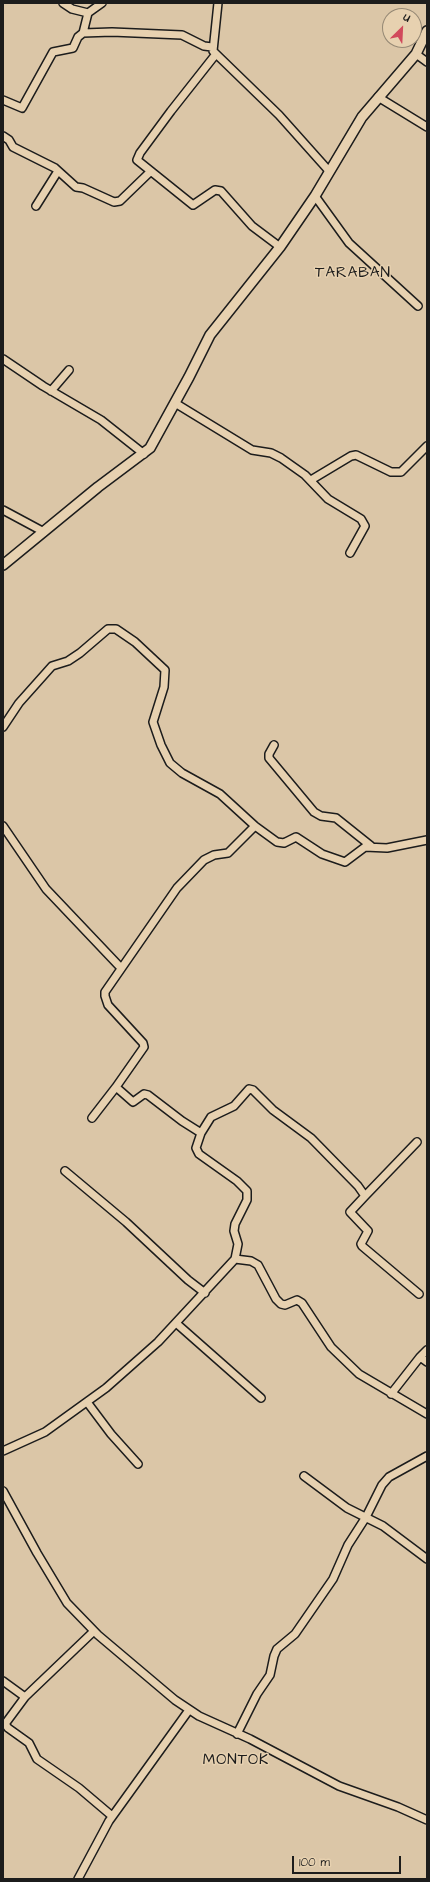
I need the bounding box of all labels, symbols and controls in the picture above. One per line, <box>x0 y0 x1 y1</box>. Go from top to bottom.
north arrow <box>382 8 422 48</box>
text: U <box>401 9 413 26</box>
district label: TARABAN <box>315 265 391 283</box>
district label: MONTOK <box>203 1752 269 1770</box>
scale bar <box>294 1848 403 1874</box>
text: 100 m <box>299 1854 330 1871</box>

